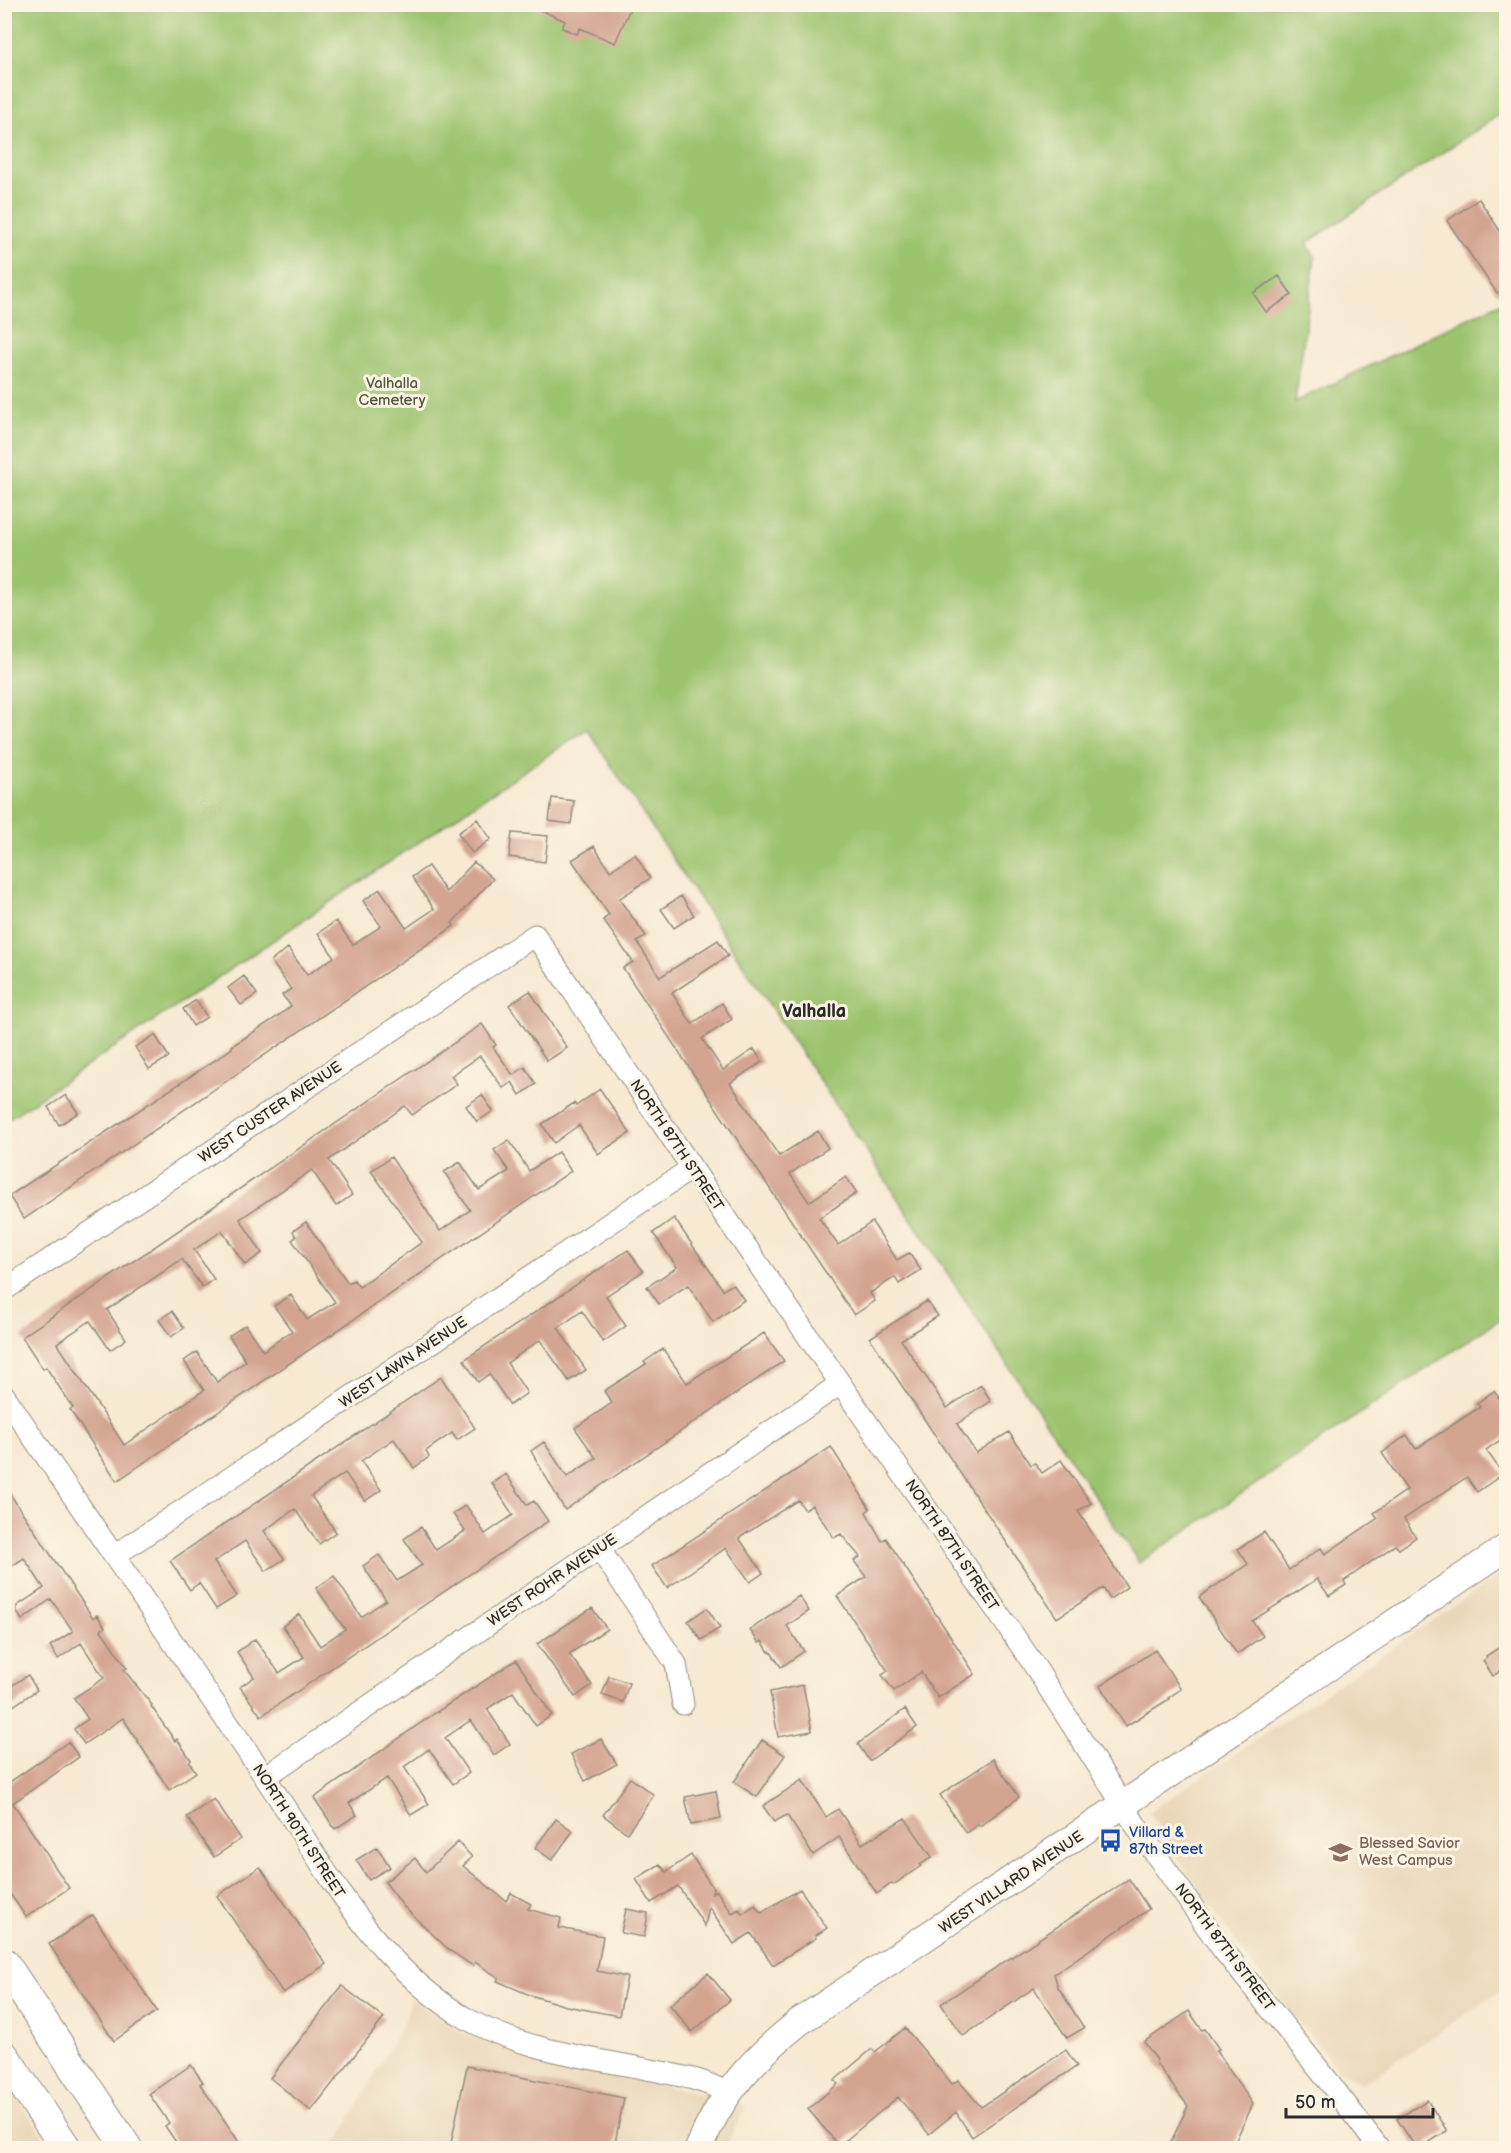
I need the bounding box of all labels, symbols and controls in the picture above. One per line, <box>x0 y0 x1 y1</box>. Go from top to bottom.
park label: Valhalla Cemetery <box>359 374 426 410</box>
district label: Valhalla <box>782 1001 846 1022</box>
street label: WEST CUSTER AVENUE <box>195 1057 346 1167</box>
street label: NORTH 87TH STREET <box>626 1076 728 1215</box>
street label: WEST LAWN AVENUE <box>336 1312 471 1412</box>
street label: NORTH 87TH STREET <box>901 1476 1003 1615</box>
street label: WEST ROHR AVENUE <box>484 1530 621 1631</box>
street label: NORTH 90TH STREET <box>248 1761 349 1902</box>
place label: Villard & 87th Street <box>1129 1823 1203 1859</box>
street label: WEST VILLARD AVENUE <box>935 1827 1087 1938</box>
bus stop icon: Villard & 87th Street <box>1098 1828 1124 1854</box>
place label: Blessed Savior West Campus <box>1359 1834 1460 1870</box>
school or university icon: Blessed Savior West Campus <box>1328 1839 1354 1865</box>
street label: NORTH 87TH STREET <box>1171 1880 1279 2015</box>
scale bar <box>1286 2081 1433 2119</box>
text: 50 m <box>1295 2092 1336 2113</box>

